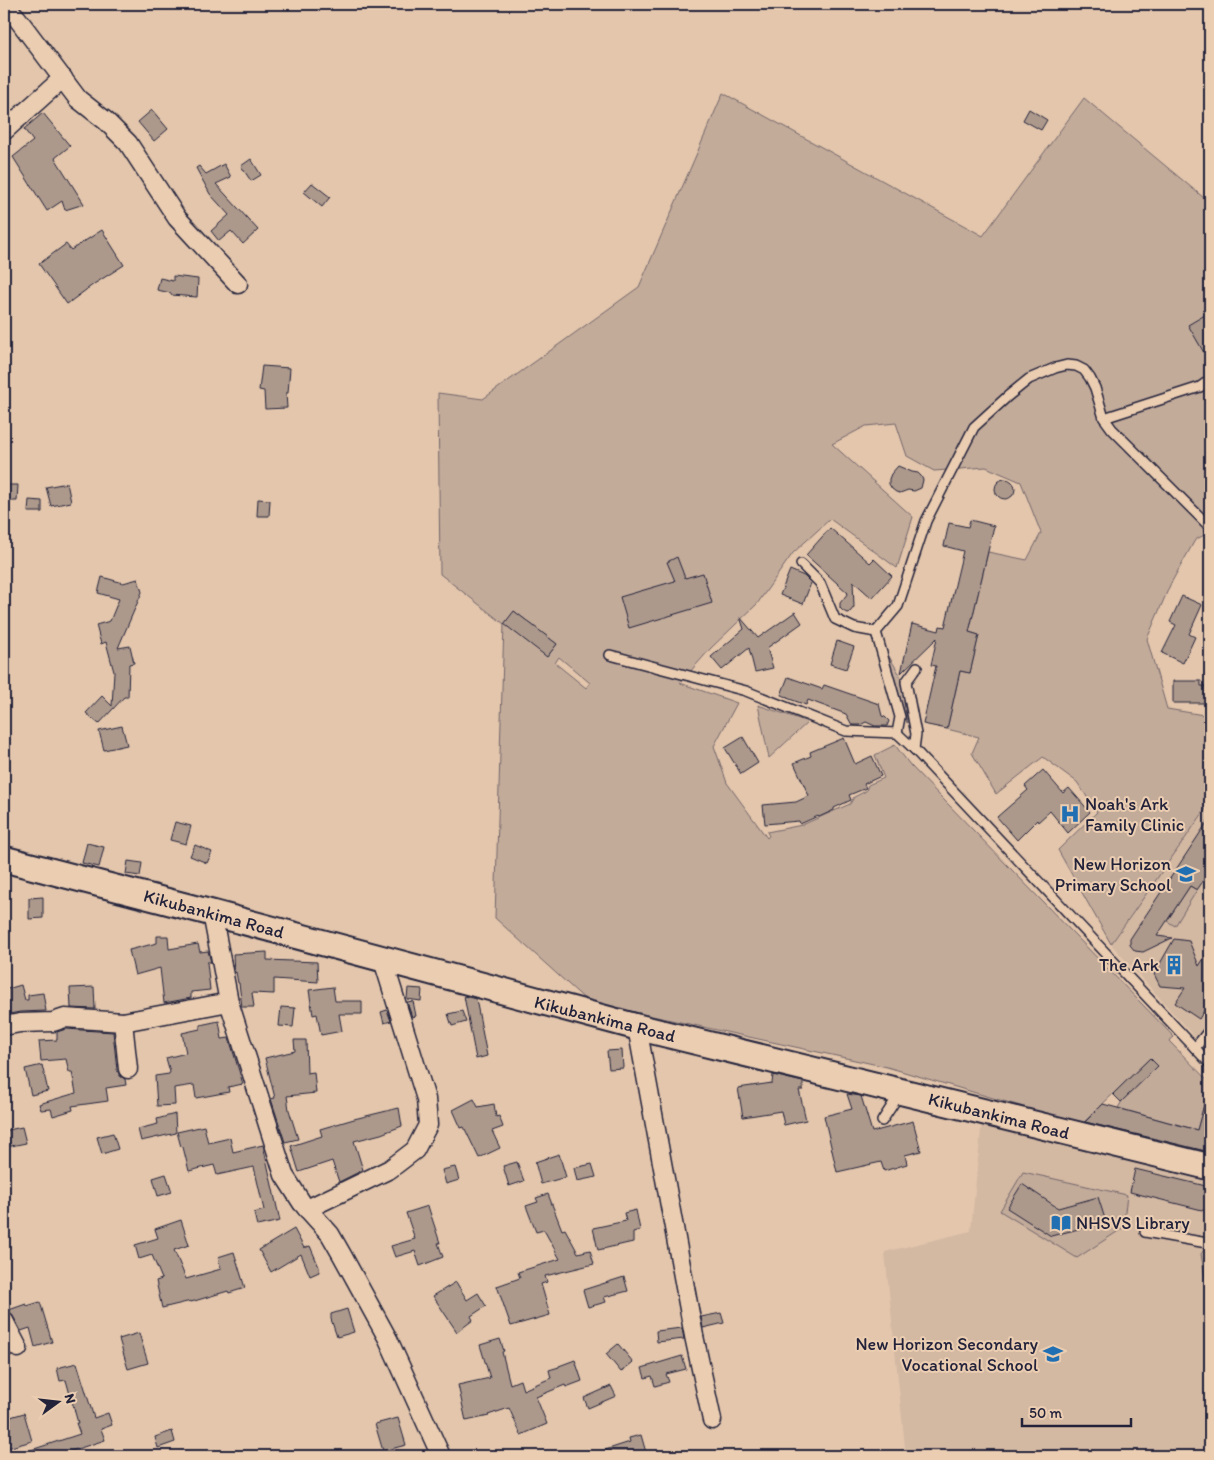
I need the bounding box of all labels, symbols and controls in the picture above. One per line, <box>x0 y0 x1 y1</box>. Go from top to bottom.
place label: Noah's Ark Family Clinic <box>1085 793 1184 836</box>
hospital icon: Noah's Ark Family Clinic <box>1059 803 1081 825</box>
place label: New Horizon Primary School <box>1055 853 1171 896</box>
school or university icon: New Horizon Primary School <box>1175 863 1197 885</box>
street label: Kikubankima Road <box>141 885 287 943</box>
place label: The Ark <box>1099 954 1160 976</box>
building icon: The Ark <box>1163 954 1185 976</box>
street label: Kikubankima Road <box>532 991 678 1047</box>
street label: Kikubankima Road <box>926 1088 1072 1144</box>
library icon: NHSVS Library <box>1050 1212 1072 1234</box>
place label: NHSVS Library <box>1076 1212 1190 1234</box>
place label: New Horizon Secondary Vocational School <box>855 1333 1038 1376</box>
school or university icon: New Horizon Secondary Vocational School <box>1042 1343 1064 1365</box>
north arrow <box>32 1378 82 1428</box>
text: N <box>61 1392 80 1406</box>
scale bar <box>1022 1395 1130 1427</box>
text: 50 m <box>1029 1404 1062 1422</box>

